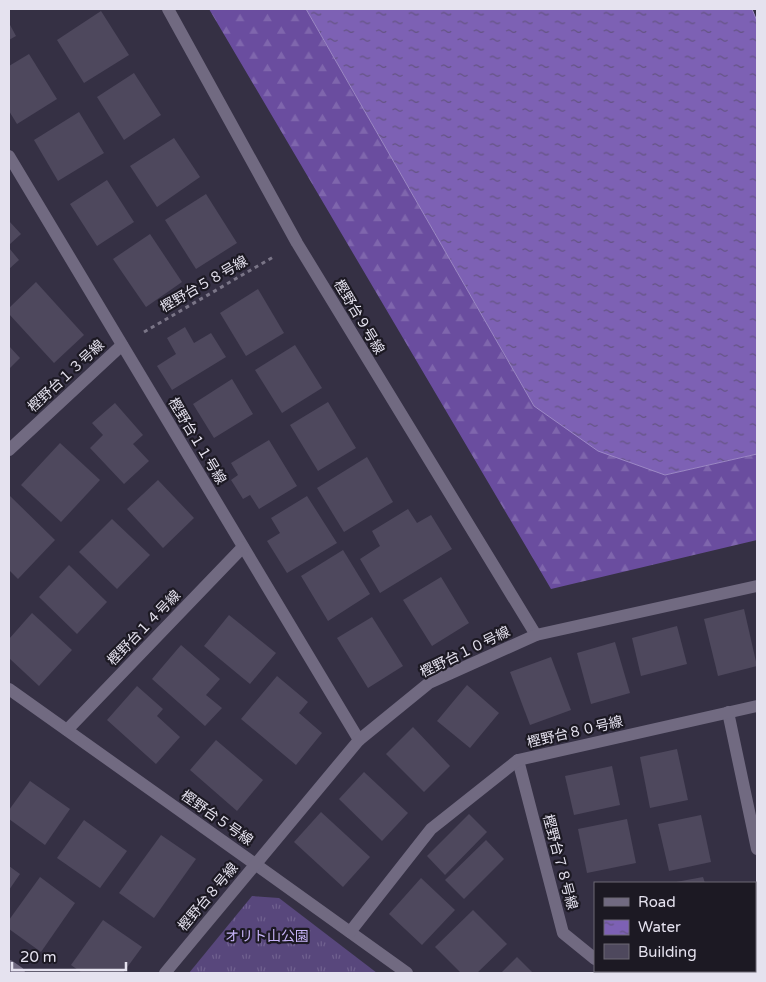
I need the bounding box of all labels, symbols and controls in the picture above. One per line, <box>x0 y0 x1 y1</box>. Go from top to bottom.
street label: 樫野台５８号線 <box>157 252 251 316</box>
street label: 樫野台９号線 <box>330 277 388 357</box>
street label: 樫野台１３号線 <box>24 336 108 416</box>
street label: 樫野台１１号線 <box>164 395 230 487</box>
street label: 樫野台１４号線 <box>104 587 184 669</box>
street label: 樫野台１０号線 <box>417 623 513 681</box>
street label: 樫野台８０号線 <box>525 713 625 751</box>
street label: 樫野台５号線 <box>178 787 256 849</box>
street label: 樫野台７８号線 <box>539 812 581 912</box>
street label: 樫野台８号線 <box>174 859 242 935</box>
legend <box>594 882 756 972</box>
text: Road <box>638 893 676 911</box>
text: Water <box>638 918 681 936</box>
park label: オリト山公園 <box>225 928 309 945</box>
scale bar <box>12 940 126 972</box>
text: Building <box>638 943 697 961</box>
text: 20 m <box>20 948 57 966</box>

